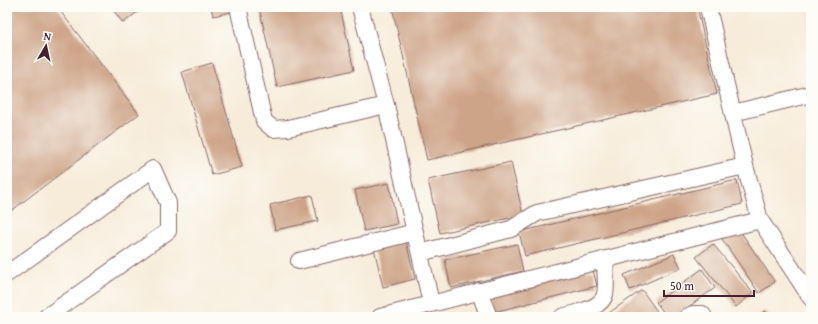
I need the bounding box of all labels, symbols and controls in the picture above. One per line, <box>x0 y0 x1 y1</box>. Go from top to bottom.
north arrow <box>26 26 66 66</box>
text: N <box>43 28 53 45</box>
scale bar <box>664 272 754 298</box>
text: 50 m <box>670 277 694 294</box>

